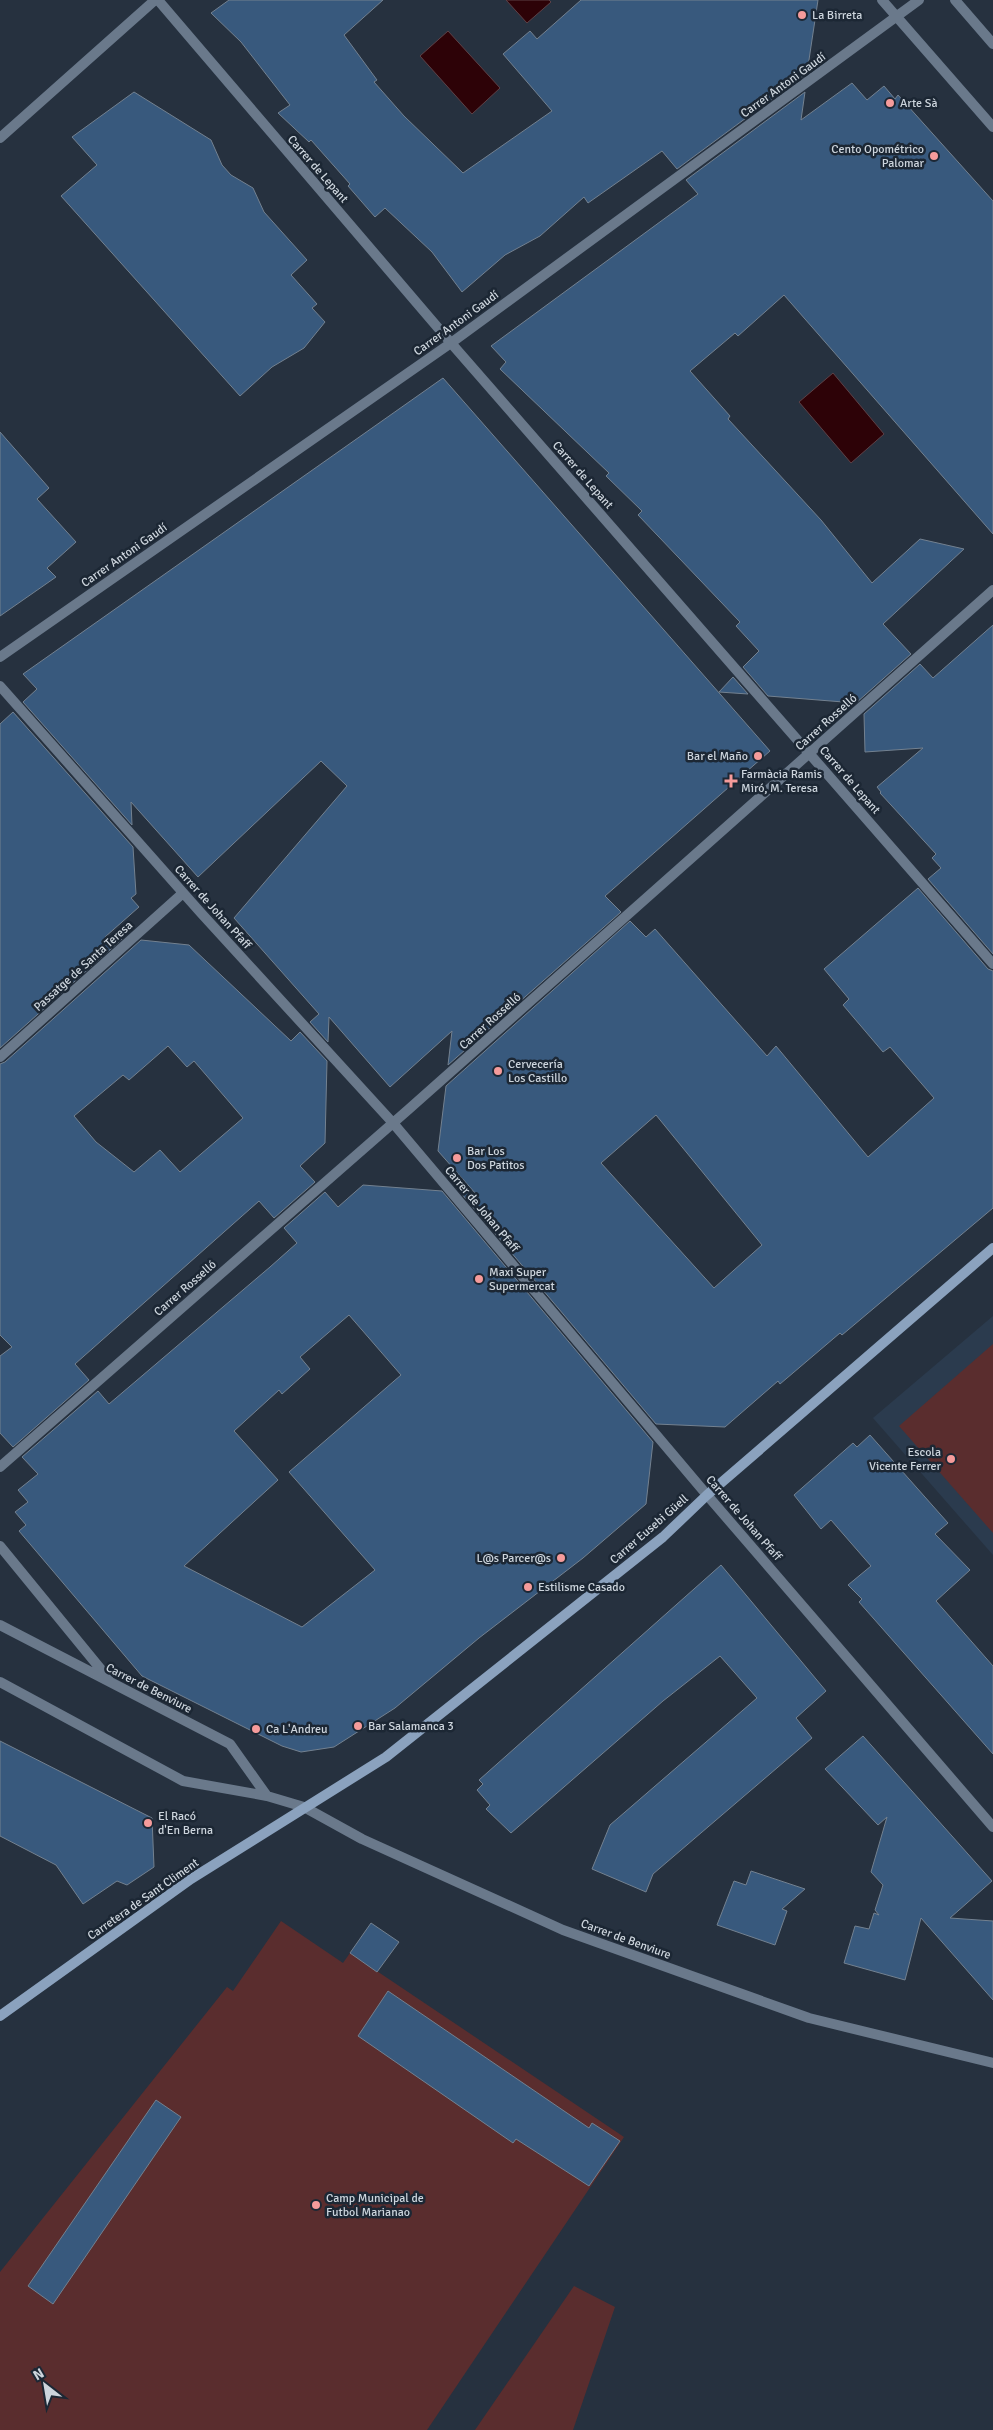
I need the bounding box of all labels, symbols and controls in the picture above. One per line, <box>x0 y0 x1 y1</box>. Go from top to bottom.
place label: La Birreta <box>812 8 862 23</box>
marker: La Birreta <box>796 9 808 21</box>
street label: Carrer Antoni Gaudí <box>738 49 829 121</box>
place label: Arte Sà <box>900 96 938 111</box>
marker: Arte Sà <box>884 97 896 109</box>
street label: Carrer de Lepant <box>284 132 351 206</box>
place label: Cento Opométrico Palomar <box>831 142 925 171</box>
marker: Cento Opométrico Palomar <box>928 150 940 162</box>
street label: Carrer Antoni Gaudí <box>411 287 502 359</box>
street label: Carrer de Lepant <box>549 438 616 512</box>
street label: Carrer Antoni Gaudí <box>78 520 171 591</box>
street label: Carrer Rosselló <box>792 691 860 754</box>
street label: Carrer de Lepant <box>816 743 883 817</box>
place label: Bar el Maño <box>687 749 748 764</box>
marker: Bar el Maño <box>752 750 764 762</box>
place label: Farmàcia Ramis Miró, M. Teresa <box>741 767 822 796</box>
marker: Farmàcia Ramis Miró, M. Teresa <box>725 775 737 787</box>
street label: Carrer de Johan Pfaff <box>171 862 255 953</box>
street label: Passatge de Santa Teresa <box>31 918 136 1015</box>
street label: Carrer Rosselló <box>456 990 524 1053</box>
place label: Cervecería Los Castillo <box>508 1057 567 1086</box>
marker: Cervecería Los Castillo <box>492 1065 504 1077</box>
place label: Bar Los Dos Patitos <box>467 1144 524 1173</box>
marker: Bar Los Dos Patitos <box>451 1152 463 1164</box>
street label: Carrer de Johan Pfaff <box>441 1163 523 1257</box>
street label: Carrer Rosselló <box>151 1257 220 1320</box>
place label: Maxi Super Supermercat <box>489 1265 555 1294</box>
marker: Maxi Super Supermercat <box>473 1273 485 1285</box>
place label: Escola Vicente Ferrer <box>869 1445 942 1474</box>
marker: Escola Vicente Ferrer <box>945 1453 957 1465</box>
street label: Carrer de Johan Pfaff <box>703 1473 786 1565</box>
street label: Carrer Eusebi Güell <box>607 1491 692 1567</box>
place label: L@s Parcer@s <box>476 1551 551 1566</box>
marker: L@s Parcer@s <box>555 1552 567 1564</box>
place label: Estilisme Casado <box>538 1580 625 1595</box>
marker: Estilisme Casado <box>522 1581 534 1593</box>
street label: Carrer de Benviure <box>103 1660 194 1717</box>
place label: Bar Salamanca 3 <box>368 1719 454 1734</box>
marker: Bar Salamanca 3 <box>352 1720 364 1732</box>
place label: Ca L'Andreu <box>266 1722 328 1737</box>
marker: Ca L'Andreu <box>250 1723 262 1735</box>
place label: El Racó d'En Berna <box>158 1809 213 1838</box>
marker: El Racó d'En Berna <box>142 1817 154 1829</box>
street label: Carretera de Sant Climent <box>85 1855 202 1944</box>
street label: Carrer de Benviure <box>579 1916 673 1963</box>
place label: Camp Municipal de Futbol Marianao <box>326 2191 424 2220</box>
marker: Camp Municipal de Futbol Marianao <box>310 2199 322 2211</box>
north arrow <box>20 2360 70 2410</box>
text: N <box>30 2364 47 2384</box>

